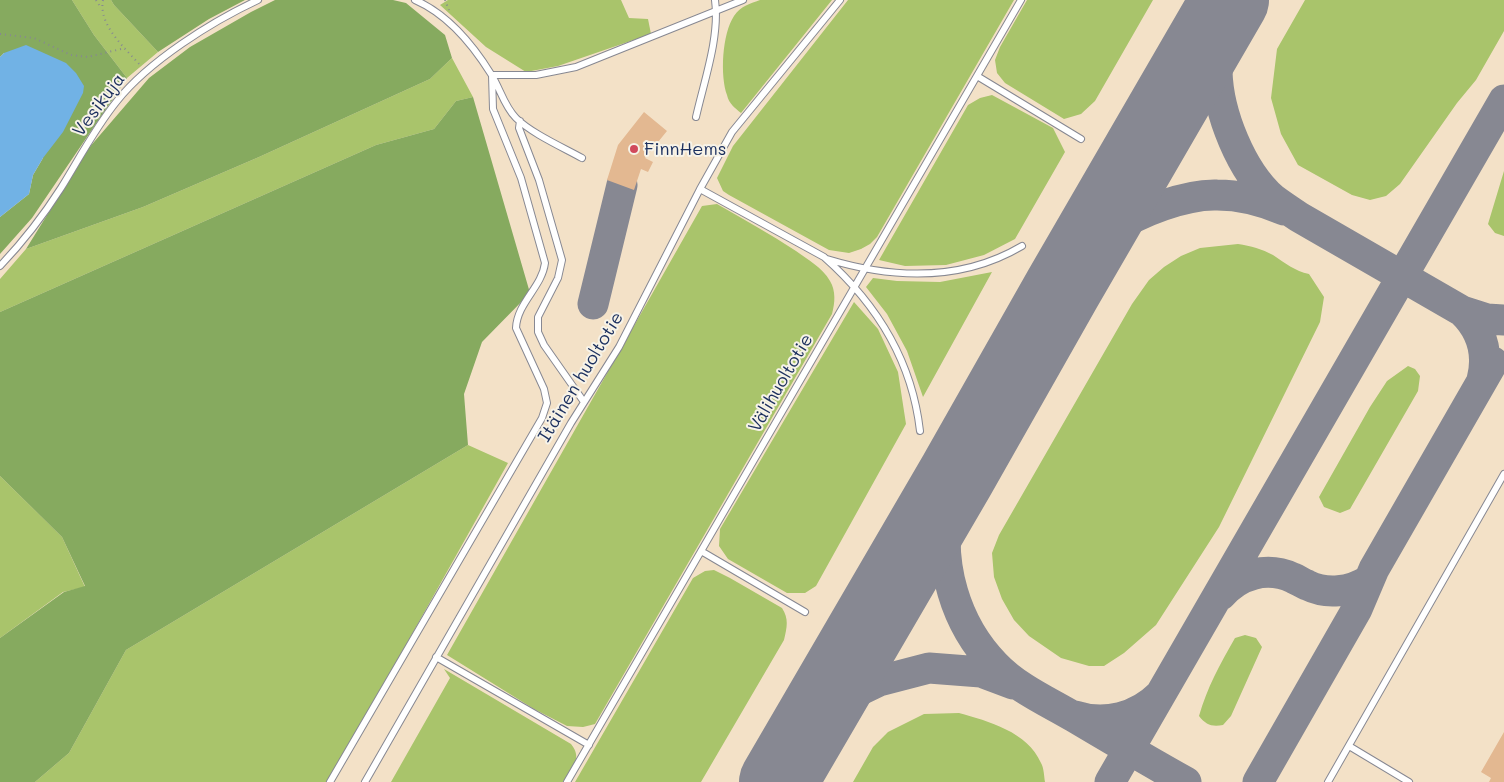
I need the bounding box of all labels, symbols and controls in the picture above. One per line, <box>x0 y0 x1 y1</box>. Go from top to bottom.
street label: Vesikuja <box>68 69 130 141</box>
place label: FinnHems <box>644 138 727 160</box>
marker: FinnHems <box>628 143 640 155</box>
street label: Itäinen huoltotie <box>534 308 628 446</box>
street label: Välihuoltotie <box>744 330 818 436</box>

